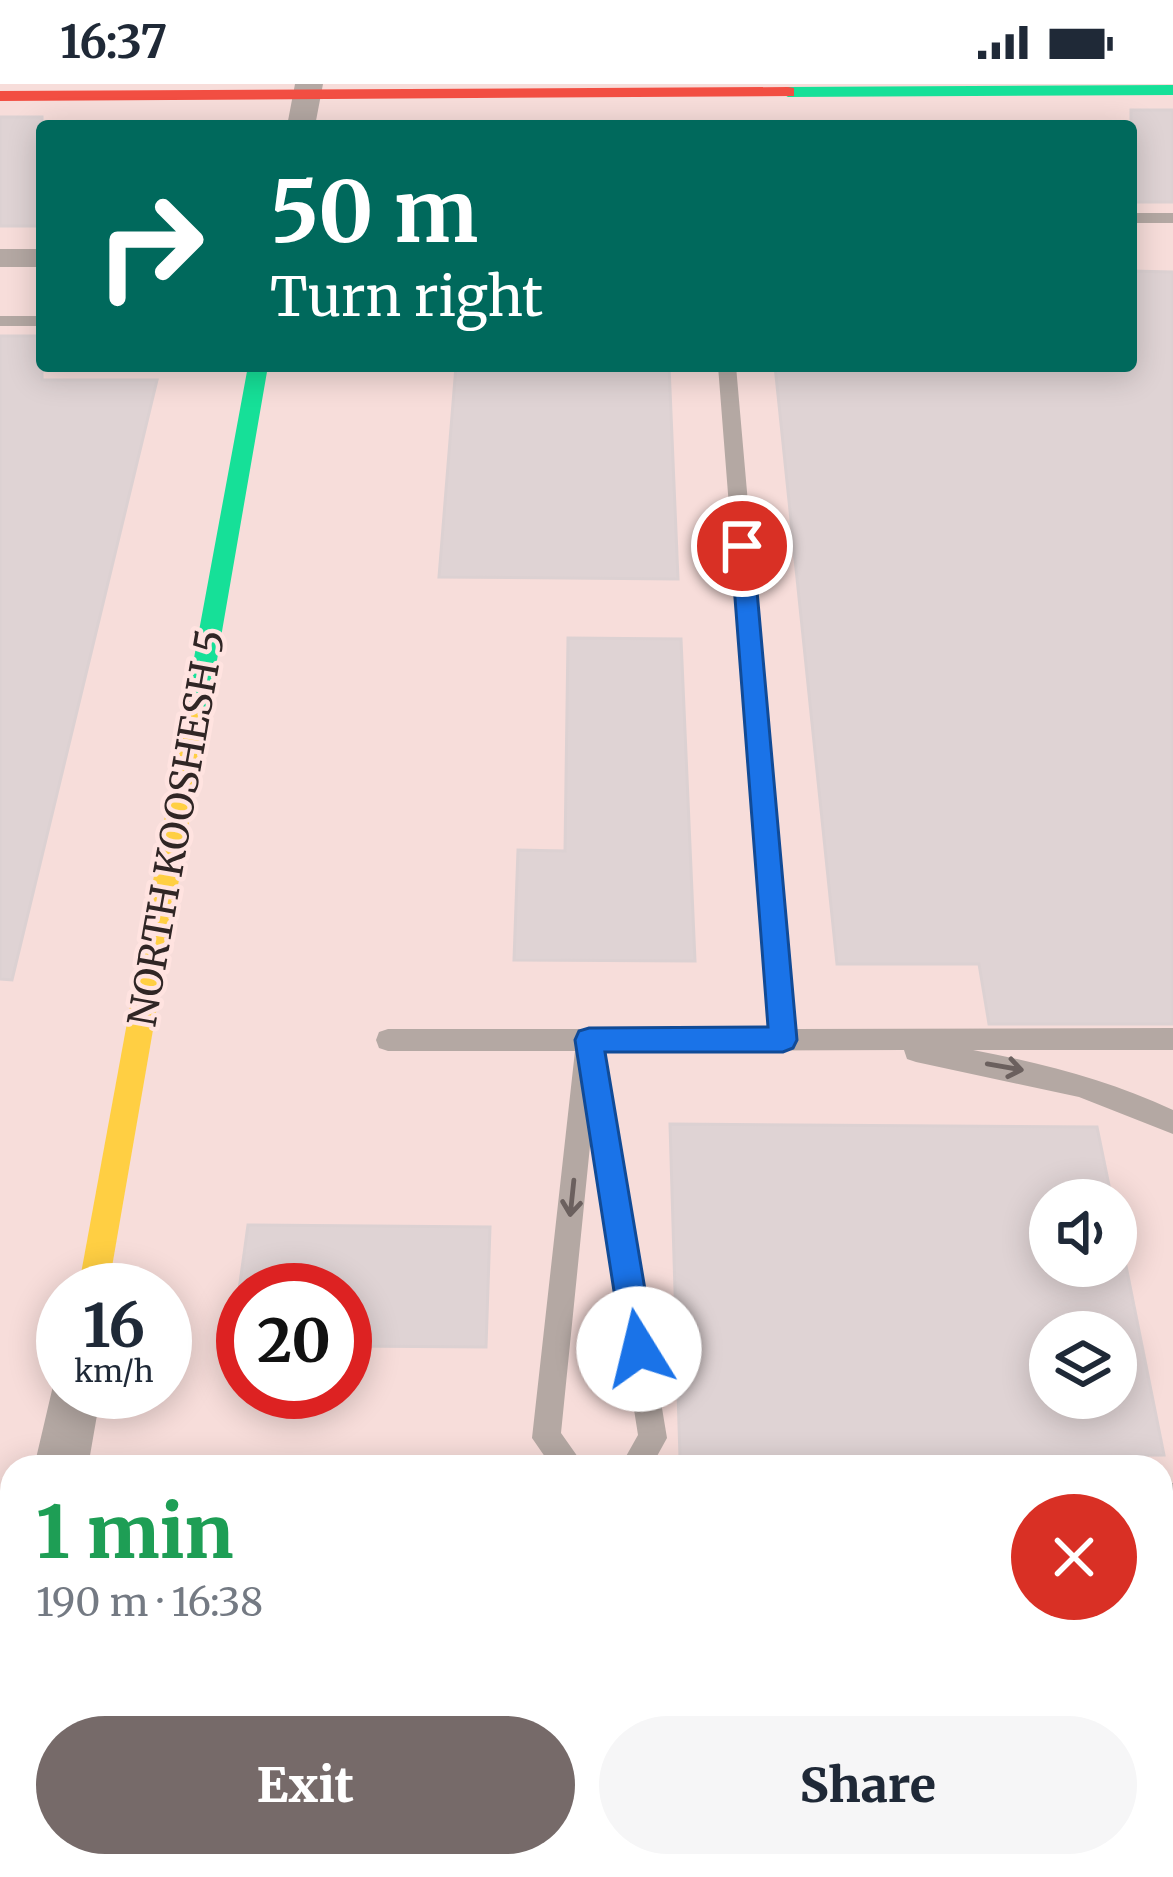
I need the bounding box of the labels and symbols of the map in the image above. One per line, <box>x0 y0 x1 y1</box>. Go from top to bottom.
pin <box>691 495 793 597</box>
street label: NORTH KOOSHESH 5 <box>117 626 235 1030</box>
one-way arrow <box>985 1056 1024 1079</box>
one-way arrow <box>560 1178 582 1217</box>
speed limit sign: 20 <box>216 1263 372 1419</box>
position arrow <box>576 1286 702 1412</box>

